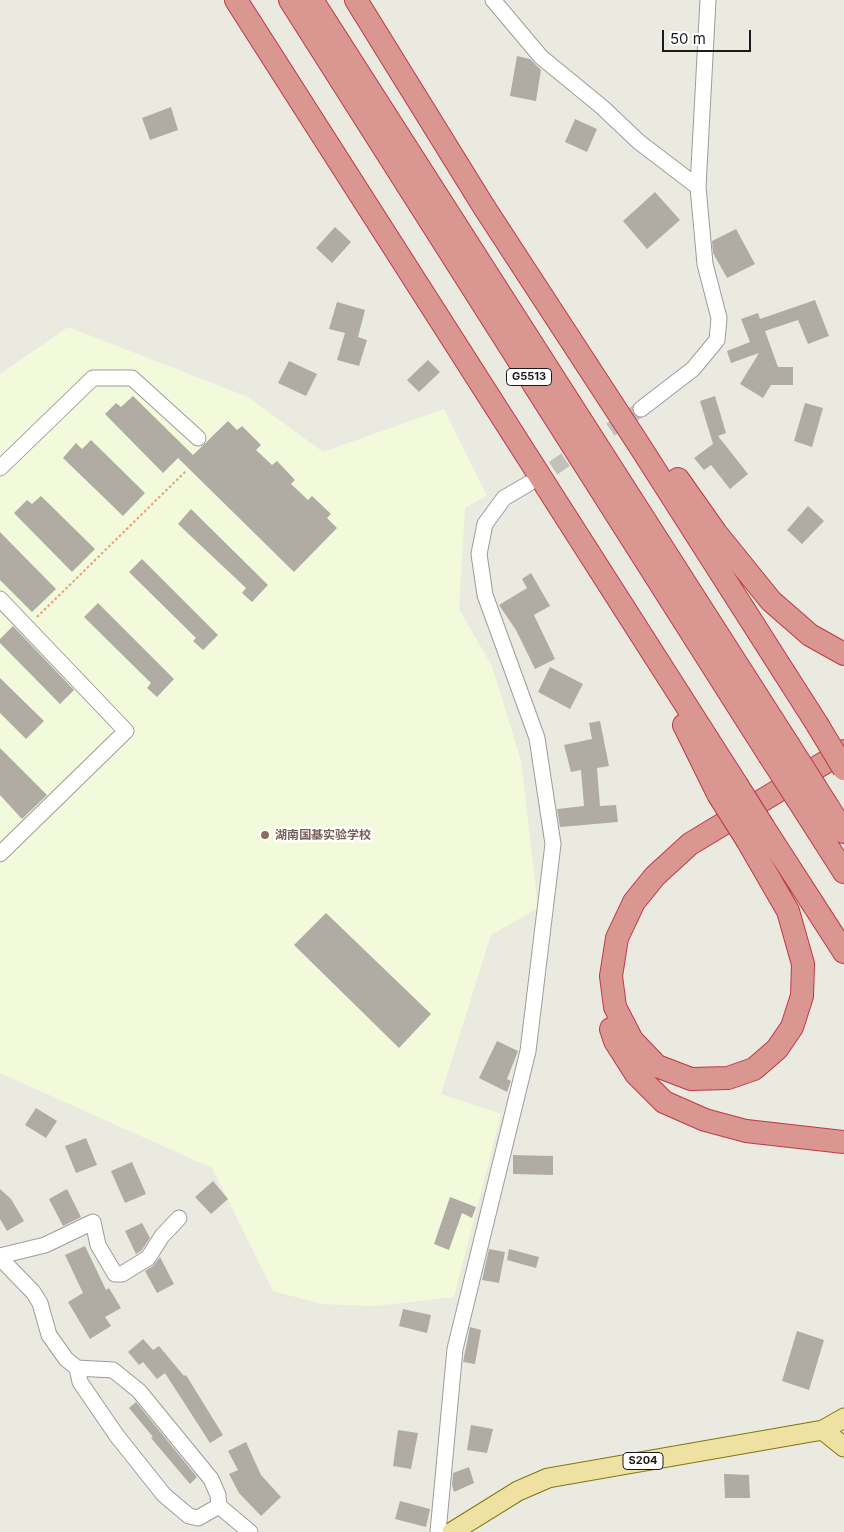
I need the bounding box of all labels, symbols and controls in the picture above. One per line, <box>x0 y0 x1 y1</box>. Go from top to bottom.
scale bar <box>664 20 753 52</box>
text: 50 m <box>670 29 706 48</box>
road number: G5513 <box>506 368 552 386</box>
place label: 湖南国基实验学校 <box>275 828 371 842</box>
marker: 湖南国基实验学校 <box>259 829 271 841</box>
road number: S204 <box>623 1452 663 1470</box>

